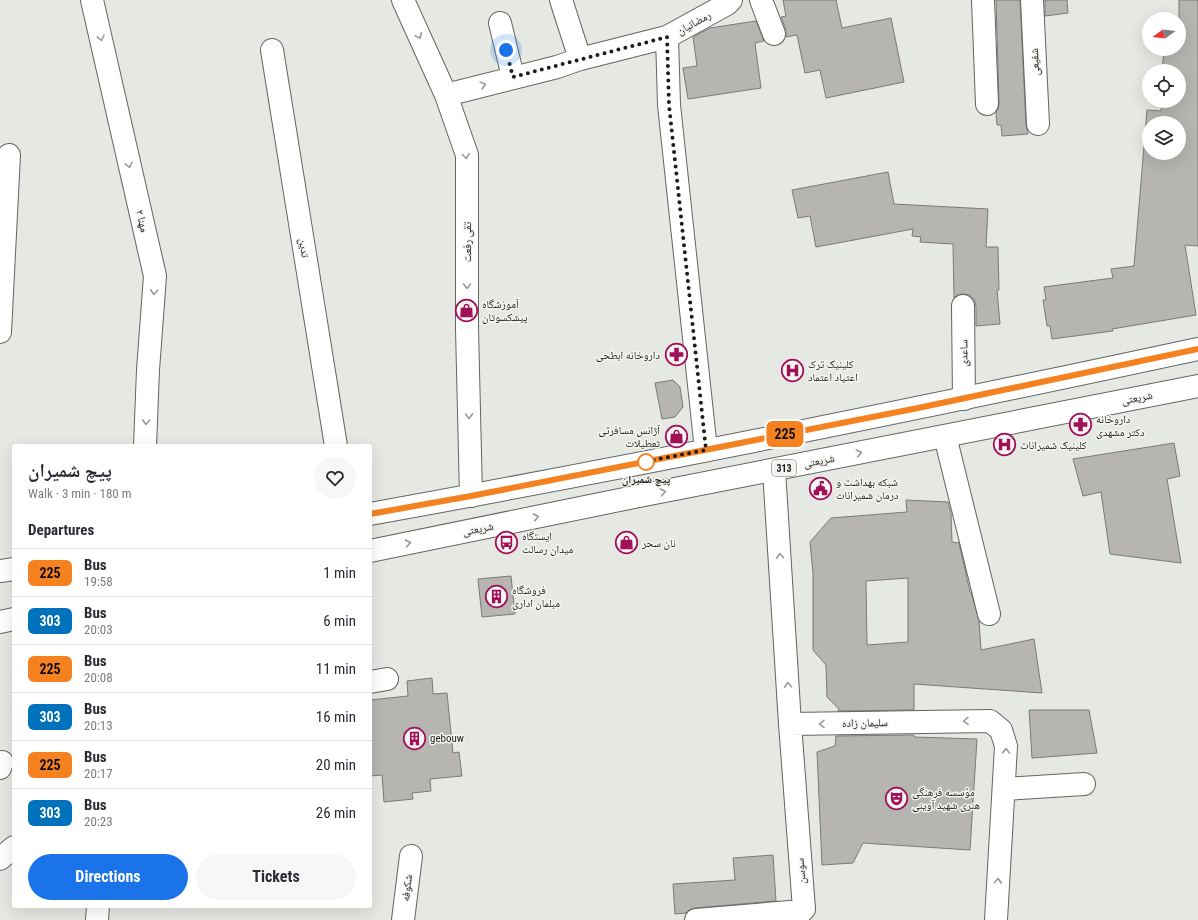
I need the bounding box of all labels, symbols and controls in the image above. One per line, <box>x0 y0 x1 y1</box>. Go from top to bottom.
street label: رمضانیان <box>675 8 713 38</box>
north arrow <box>1142 12 1186 56</box>
map controls <box>1142 12 1186 160</box>
one-way arrow <box>414 31 422 39</box>
one-way arrow <box>96 35 104 41</box>
your location <box>496 40 516 60</box>
street label: شفیعی <box>1028 48 1042 76</box>
button: locate <box>1142 64 1186 108</box>
one-way arrow <box>479 81 486 90</box>
button: layers <box>1142 116 1186 160</box>
one-way arrow <box>461 153 470 160</box>
one-way arrow <box>125 162 133 168</box>
street label: مهنا ۲ <box>133 208 151 234</box>
street label: تقی رفعت <box>461 221 474 262</box>
street label: تدین <box>296 237 312 259</box>
one-way arrow <box>463 283 471 289</box>
one-way arrow <box>149 289 158 295</box>
shop icon: آموزشگاه پیشکسوتان <box>453 297 479 323</box>
place label: آموزشگاه پیشکسوتان <box>482 298 528 324</box>
street label: ساعدی <box>957 339 971 367</box>
pharmacy icon: داروخانه ابطحی <box>663 342 689 368</box>
place label: داروخانه ابطحی <box>596 349 660 362</box>
hospital icon: کلینیک ترک اعتیاد اعتماد <box>780 357 806 383</box>
place label: کلینیک ترک اعتیاد اعتماد <box>808 358 858 384</box>
street label: شریعتی <box>1120 389 1154 407</box>
pharmacy icon: داروخانه دکتر مشهدی <box>1068 412 1094 438</box>
one-way arrow <box>465 413 474 419</box>
place label: داروخانه دکتر مشهدی <box>1096 413 1145 439</box>
one-way arrow <box>141 419 150 425</box>
line badge: 225 <box>762 421 808 447</box>
shop icon: آژانس مسافرتی تعطیلات <box>663 423 689 449</box>
place label: آژانس مسافرتی تعطیلات <box>598 424 661 450</box>
text: 225 <box>774 426 796 442</box>
hospital icon: کلینیک شمیرانات <box>992 432 1018 458</box>
place label: کلینیک شمیرانات <box>1020 439 1087 452</box>
one-way arrow <box>856 449 862 458</box>
street label: شریعتی <box>802 452 836 470</box>
marker: پیچ شمیران <box>637 453 655 471</box>
button: heart <box>314 457 356 499</box>
text: پیچ شمیران <box>28 459 112 482</box>
road number: 313 <box>772 460 796 476</box>
place label: پیچ شمیران <box>622 473 670 487</box>
public building icon: شبکه بهداشت و درمان شمیرانات <box>808 475 834 501</box>
place label: شبکه بهداشت و درمان شمیرانات <box>836 476 899 502</box>
text: Walk · 3 min · 180 m <box>28 486 132 501</box>
one-way arrow <box>660 488 666 496</box>
one-way arrow <box>533 514 539 522</box>
street label: شریعتی <box>461 520 495 538</box>
text: Departures <box>28 521 94 539</box>
bus stop icon: ایستگاه میدان رسالت <box>494 529 520 555</box>
place label: ایستگاه میدان رسالت <box>522 530 573 556</box>
shop icon: نان سحر <box>613 530 639 556</box>
place label: نان سحر <box>641 537 676 550</box>
one-way arrow <box>405 539 411 548</box>
one-way arrow <box>775 553 784 559</box>
text: Bus <box>84 556 107 574</box>
text: 1 min <box>323 564 356 582</box>
text: 225 <box>39 565 61 581</box>
text: 19:58 <box>84 574 113 589</box>
building icon: فروشگاه مبلمان اداری <box>483 583 509 609</box>
place label: فروشگاه مبلمان اداری <box>512 584 560 610</box>
text: Bus <box>84 604 107 622</box>
text: 6 min <box>323 612 356 630</box>
text: 303 <box>39 613 61 629</box>
text: 20:03 <box>84 622 113 637</box>
text: Bus <box>84 652 107 670</box>
text: 11 min <box>316 660 356 678</box>
text: 225 <box>39 661 61 677</box>
text: 20:08 <box>84 670 113 685</box>
one-way arrow <box>783 682 792 688</box>
text: Bus <box>84 700 107 718</box>
text: 16 min <box>316 708 356 726</box>
text: 303 <box>39 709 61 725</box>
street label: سلیمان زاده <box>842 716 888 730</box>
one-way arrow <box>963 717 969 725</box>
text: 20:13 <box>84 718 113 733</box>
one-way arrow <box>819 720 825 728</box>
building icon: gebouw <box>401 725 427 751</box>
place label: gebouw <box>430 732 464 745</box>
text: Bus <box>84 748 107 766</box>
one-way arrow <box>1002 748 1010 754</box>
text: 20 min <box>316 756 356 774</box>
text: 225 <box>39 757 61 773</box>
text: 20:17 <box>84 766 113 781</box>
theatre icon: مؤسسه فرهنگی هنری شهید آوینی <box>883 785 909 811</box>
place label: مؤسسه فرهنگی هنری شهید آوینی <box>912 786 980 812</box>
text: Bus <box>84 796 107 814</box>
text: 26 min <box>316 804 356 822</box>
text: 303 <box>39 805 61 821</box>
text: 20:23 <box>84 814 113 829</box>
button: Directions <box>28 854 188 900</box>
button: Tickets <box>196 854 356 900</box>
street label: سوسن <box>794 858 808 884</box>
street label: شکوفه <box>399 874 415 902</box>
one-way arrow <box>994 878 1003 884</box>

